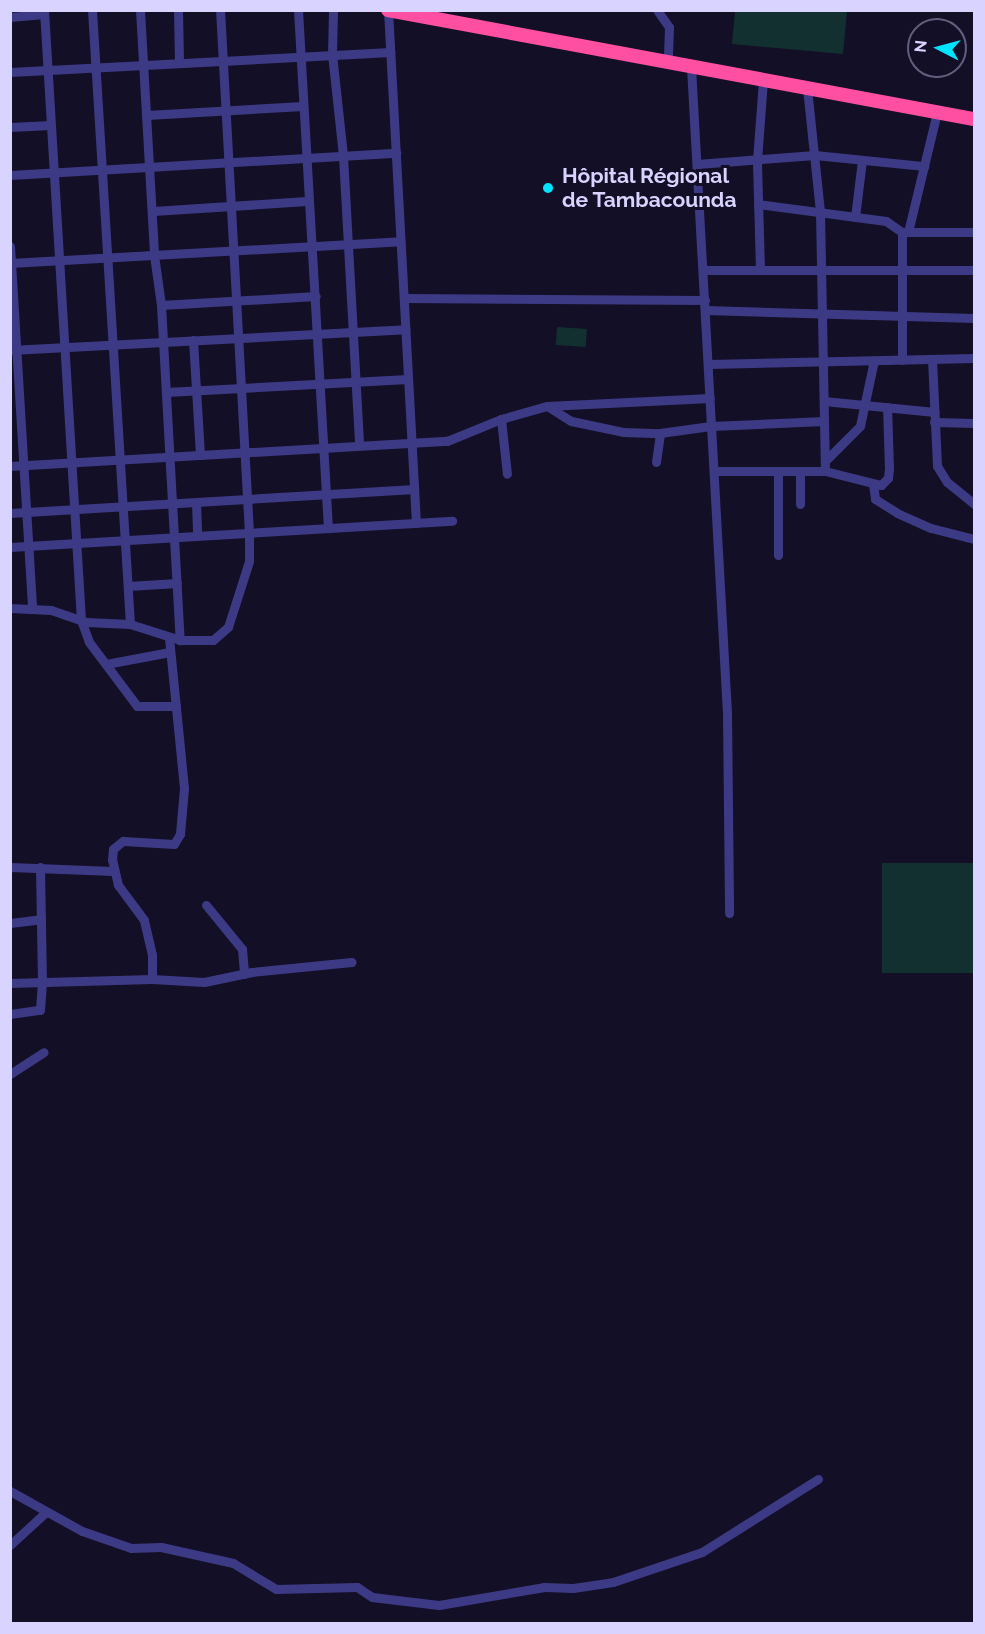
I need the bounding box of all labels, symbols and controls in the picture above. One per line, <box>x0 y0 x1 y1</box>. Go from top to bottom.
north arrow <box>907 18 967 78</box>
text: N <box>911 39 931 53</box>
place label: Hôpital Régional de Tambacounda <box>562 163 737 213</box>
marker: Hôpital Régional de Tambacounda <box>539 179 557 197</box>

